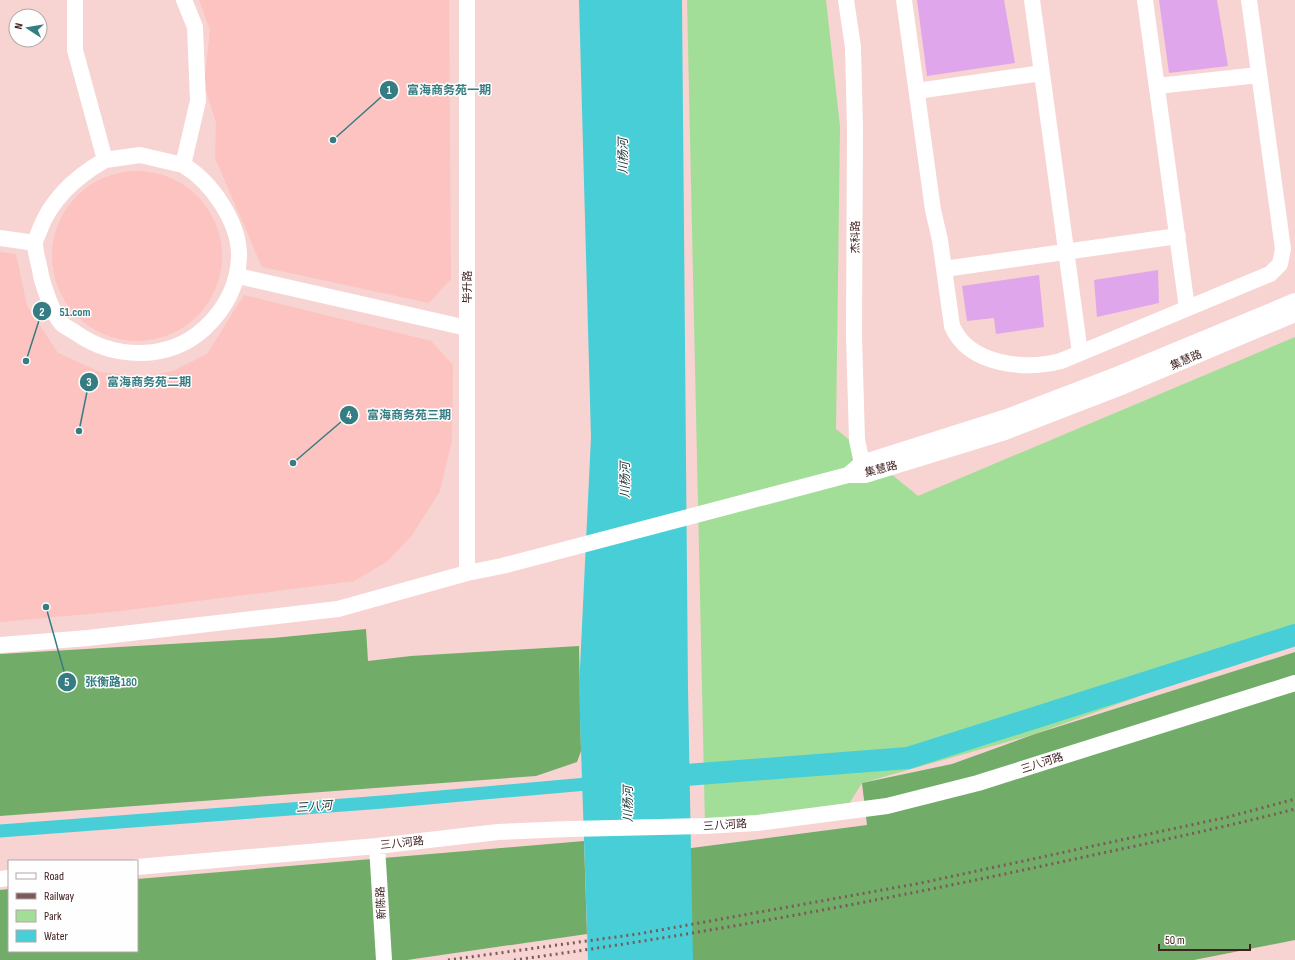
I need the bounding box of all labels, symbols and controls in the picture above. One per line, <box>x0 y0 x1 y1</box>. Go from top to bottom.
north arrow <box>8 8 48 48</box>
text: N <box>12 22 26 30</box>
callout: 富海商务苑一期 <box>379 78 499 102</box>
text: 1 <box>387 83 392 98</box>
text: 富海商务苑一期 <box>407 83 491 98</box>
water label: 川杨河 <box>616 136 631 174</box>
street label: 杰科路 <box>849 221 862 254</box>
street label: 毕升路 <box>461 271 474 304</box>
callout: 51.com <box>32 299 99 323</box>
text: 2 <box>39 305 45 320</box>
text: 51.com <box>59 305 91 320</box>
street label: 集慧路 <box>1168 348 1204 372</box>
callout: 富海商务苑二期 <box>79 370 199 394</box>
text: 3 <box>86 375 92 390</box>
text: 富海商务苑二期 <box>107 375 191 390</box>
callout: 富海商务苑三期 <box>339 403 459 427</box>
text: 4 <box>346 408 352 423</box>
text: 富海商务苑三期 <box>367 408 451 423</box>
street label: 集慧路 <box>863 459 899 479</box>
water label: 川杨河 <box>618 460 633 498</box>
callout: 张衡路180 <box>57 670 145 694</box>
text: 5 <box>64 675 70 690</box>
text: 张衡路180 <box>85 675 137 690</box>
street label: 三八河路 <box>1019 750 1065 776</box>
water label: 川杨河 <box>621 784 636 822</box>
water label: 三八河 <box>296 798 334 816</box>
street label: 三八河路 <box>703 817 747 833</box>
street label: 三八河路 <box>379 834 425 852</box>
legend <box>8 860 138 952</box>
text: Road <box>44 869 64 884</box>
street label: 新陈路 <box>374 886 388 920</box>
text: Railway <box>44 889 75 904</box>
text: Park <box>44 909 62 924</box>
scale bar <box>1159 926 1250 952</box>
text: Water <box>44 929 68 944</box>
text: 50 m <box>1165 933 1185 948</box>

